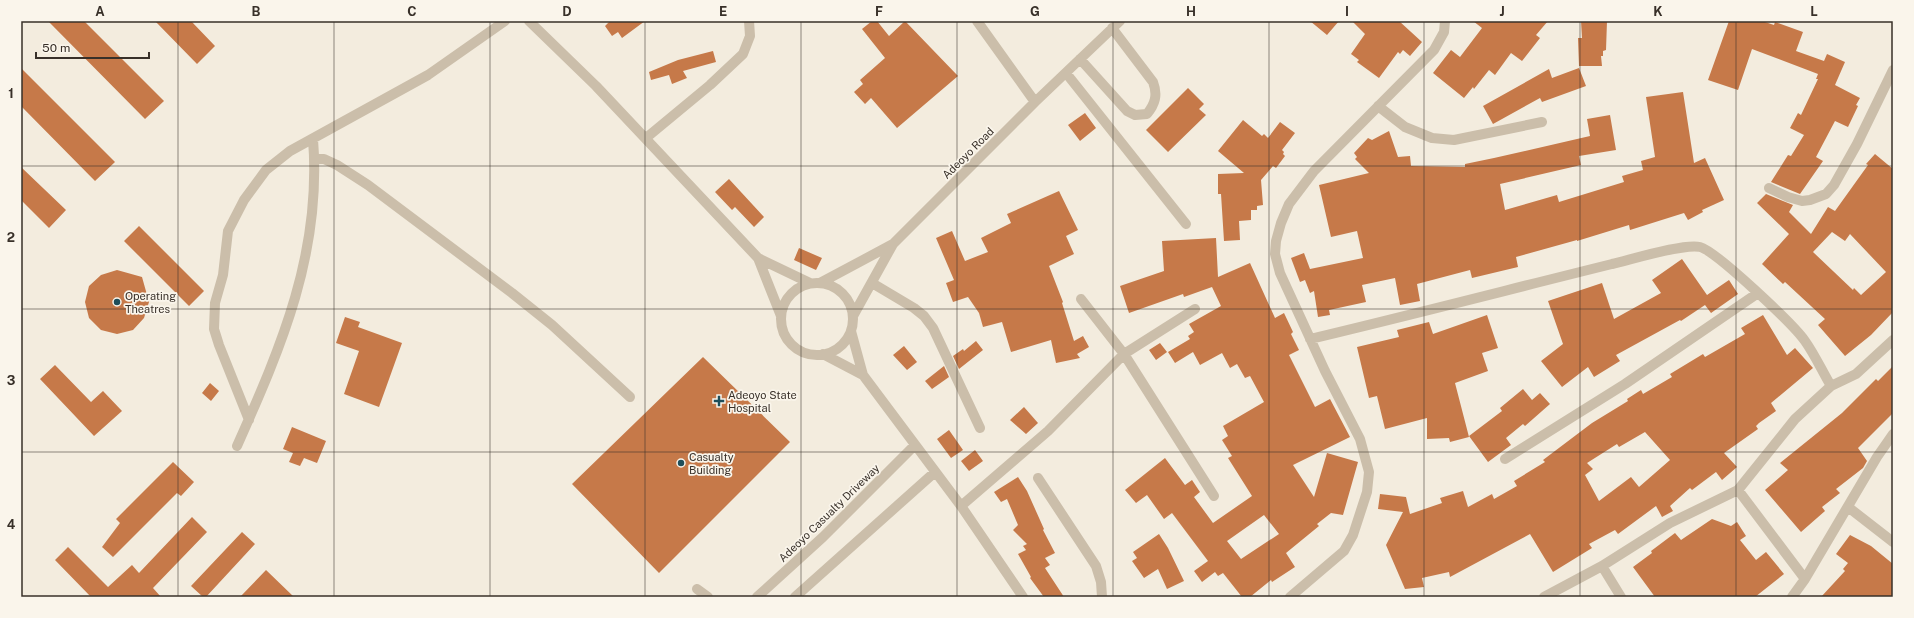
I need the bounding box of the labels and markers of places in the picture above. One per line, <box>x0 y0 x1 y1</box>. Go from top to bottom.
place label: Operating Theatres <box>125 290 176 315</box>
marker: Operating Theatres <box>112 297 122 307</box>
place label: Adeoyo State Hospital <box>728 389 797 414</box>
marker: Adeoyo State Hospital <box>713 395 725 407</box>
place label: Casualty Building <box>689 451 734 476</box>
marker: Casualty Building <box>676 458 686 468</box>

